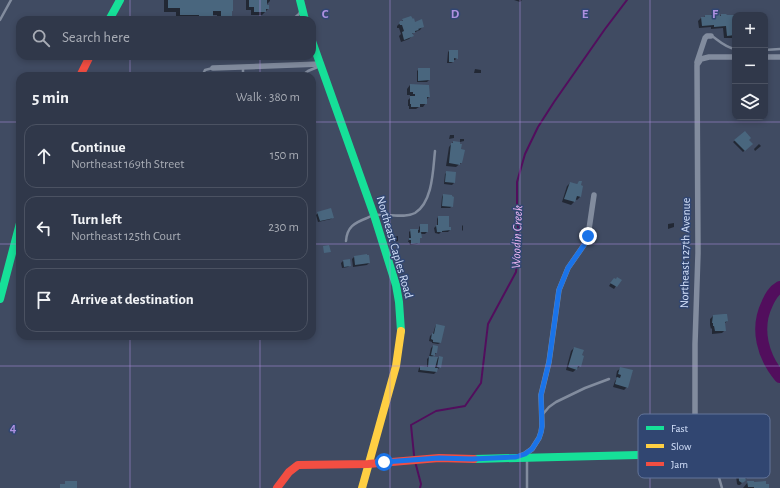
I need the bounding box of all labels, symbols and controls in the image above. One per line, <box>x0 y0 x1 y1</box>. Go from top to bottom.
text: C <box>322 8 329 21</box>
text: D <box>451 8 460 21</box>
text: E <box>582 8 589 21</box>
text: F <box>712 8 719 21</box>
map controls <box>732 12 768 120</box>
button: + <box>732 12 768 48</box>
search box <box>16 16 316 60</box>
icon: search <box>30 27 52 49</box>
text: Search here <box>62 30 130 45</box>
button: − <box>732 48 768 84</box>
button: layers <box>732 84 768 120</box>
text: 5 min <box>32 89 69 106</box>
text: Walk · 380 m <box>236 91 300 104</box>
text: Continue <box>71 140 126 155</box>
icon: ahead <box>33 145 55 167</box>
text: 150 m <box>270 149 299 162</box>
text: Northeast 169th Street <box>71 158 184 171</box>
street label: Northeast Caples Road <box>375 195 415 299</box>
street label: Northeast 127th Avenue <box>678 198 692 308</box>
water label: Woodin Creek <box>510 205 525 269</box>
text: Turn left <box>71 212 122 227</box>
icon: left <box>33 217 55 239</box>
text: 230 m <box>268 221 299 234</box>
route end <box>579 227 597 245</box>
text: Northeast 125th Court <box>71 230 181 243</box>
icon: arrive <box>33 289 55 311</box>
text: Arrive at destination <box>71 292 194 307</box>
legend <box>638 414 770 478</box>
text: 4 <box>10 422 17 435</box>
text: Fast <box>671 423 689 434</box>
text: Slow <box>671 441 692 452</box>
route start <box>375 453 393 471</box>
text: Jam <box>671 459 688 470</box>

